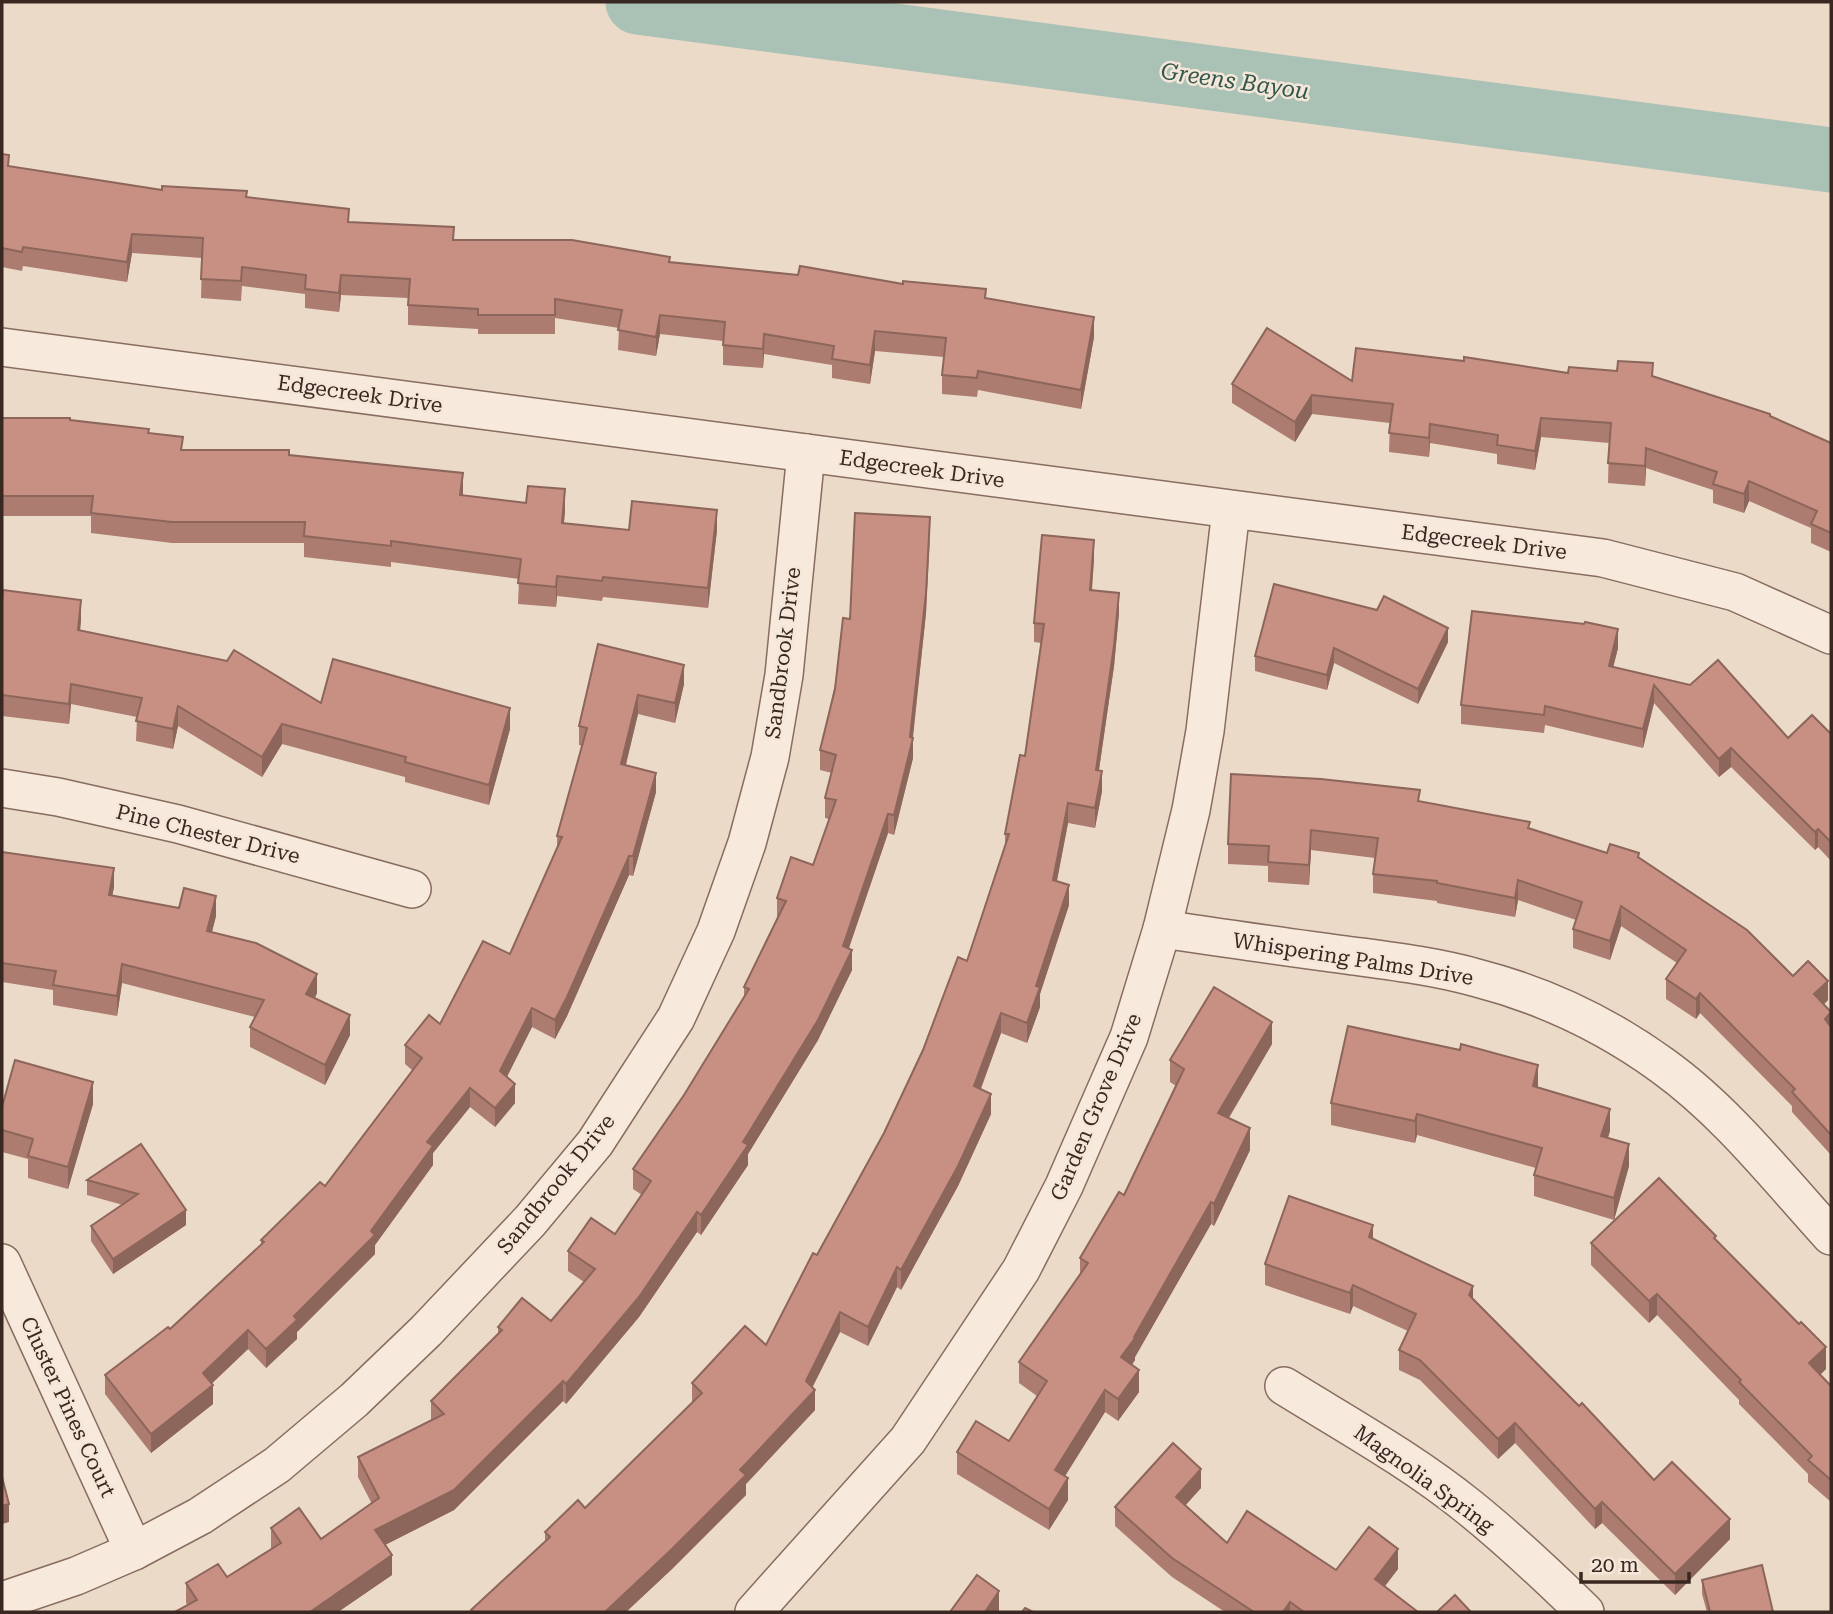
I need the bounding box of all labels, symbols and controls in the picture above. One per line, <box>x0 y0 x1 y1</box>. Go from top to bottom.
water label: Greens Bayou <box>1159 58 1311 105</box>
street label: Edgecreek Drive <box>276 371 444 417</box>
street label: Edgecreek Drive <box>838 446 1006 492</box>
street label: Edgecreek Drive <box>1400 520 1568 564</box>
street label: Sandbrook Drive <box>761 566 805 740</box>
street label: Pine Chester Drive <box>114 800 302 868</box>
street label: Whispering Palms Drive <box>1231 928 1475 990</box>
street label: Garden Grove Drive <box>1046 1010 1146 1204</box>
street label: Sandbrook Drive <box>492 1109 620 1259</box>
street label: Cluster Pines Court <box>16 1313 120 1501</box>
street label: Magnolia Spring <box>1349 1420 1499 1538</box>
scale bar <box>1581 1540 1689 1584</box>
text: 20 m <box>1591 1553 1639 1577</box>

